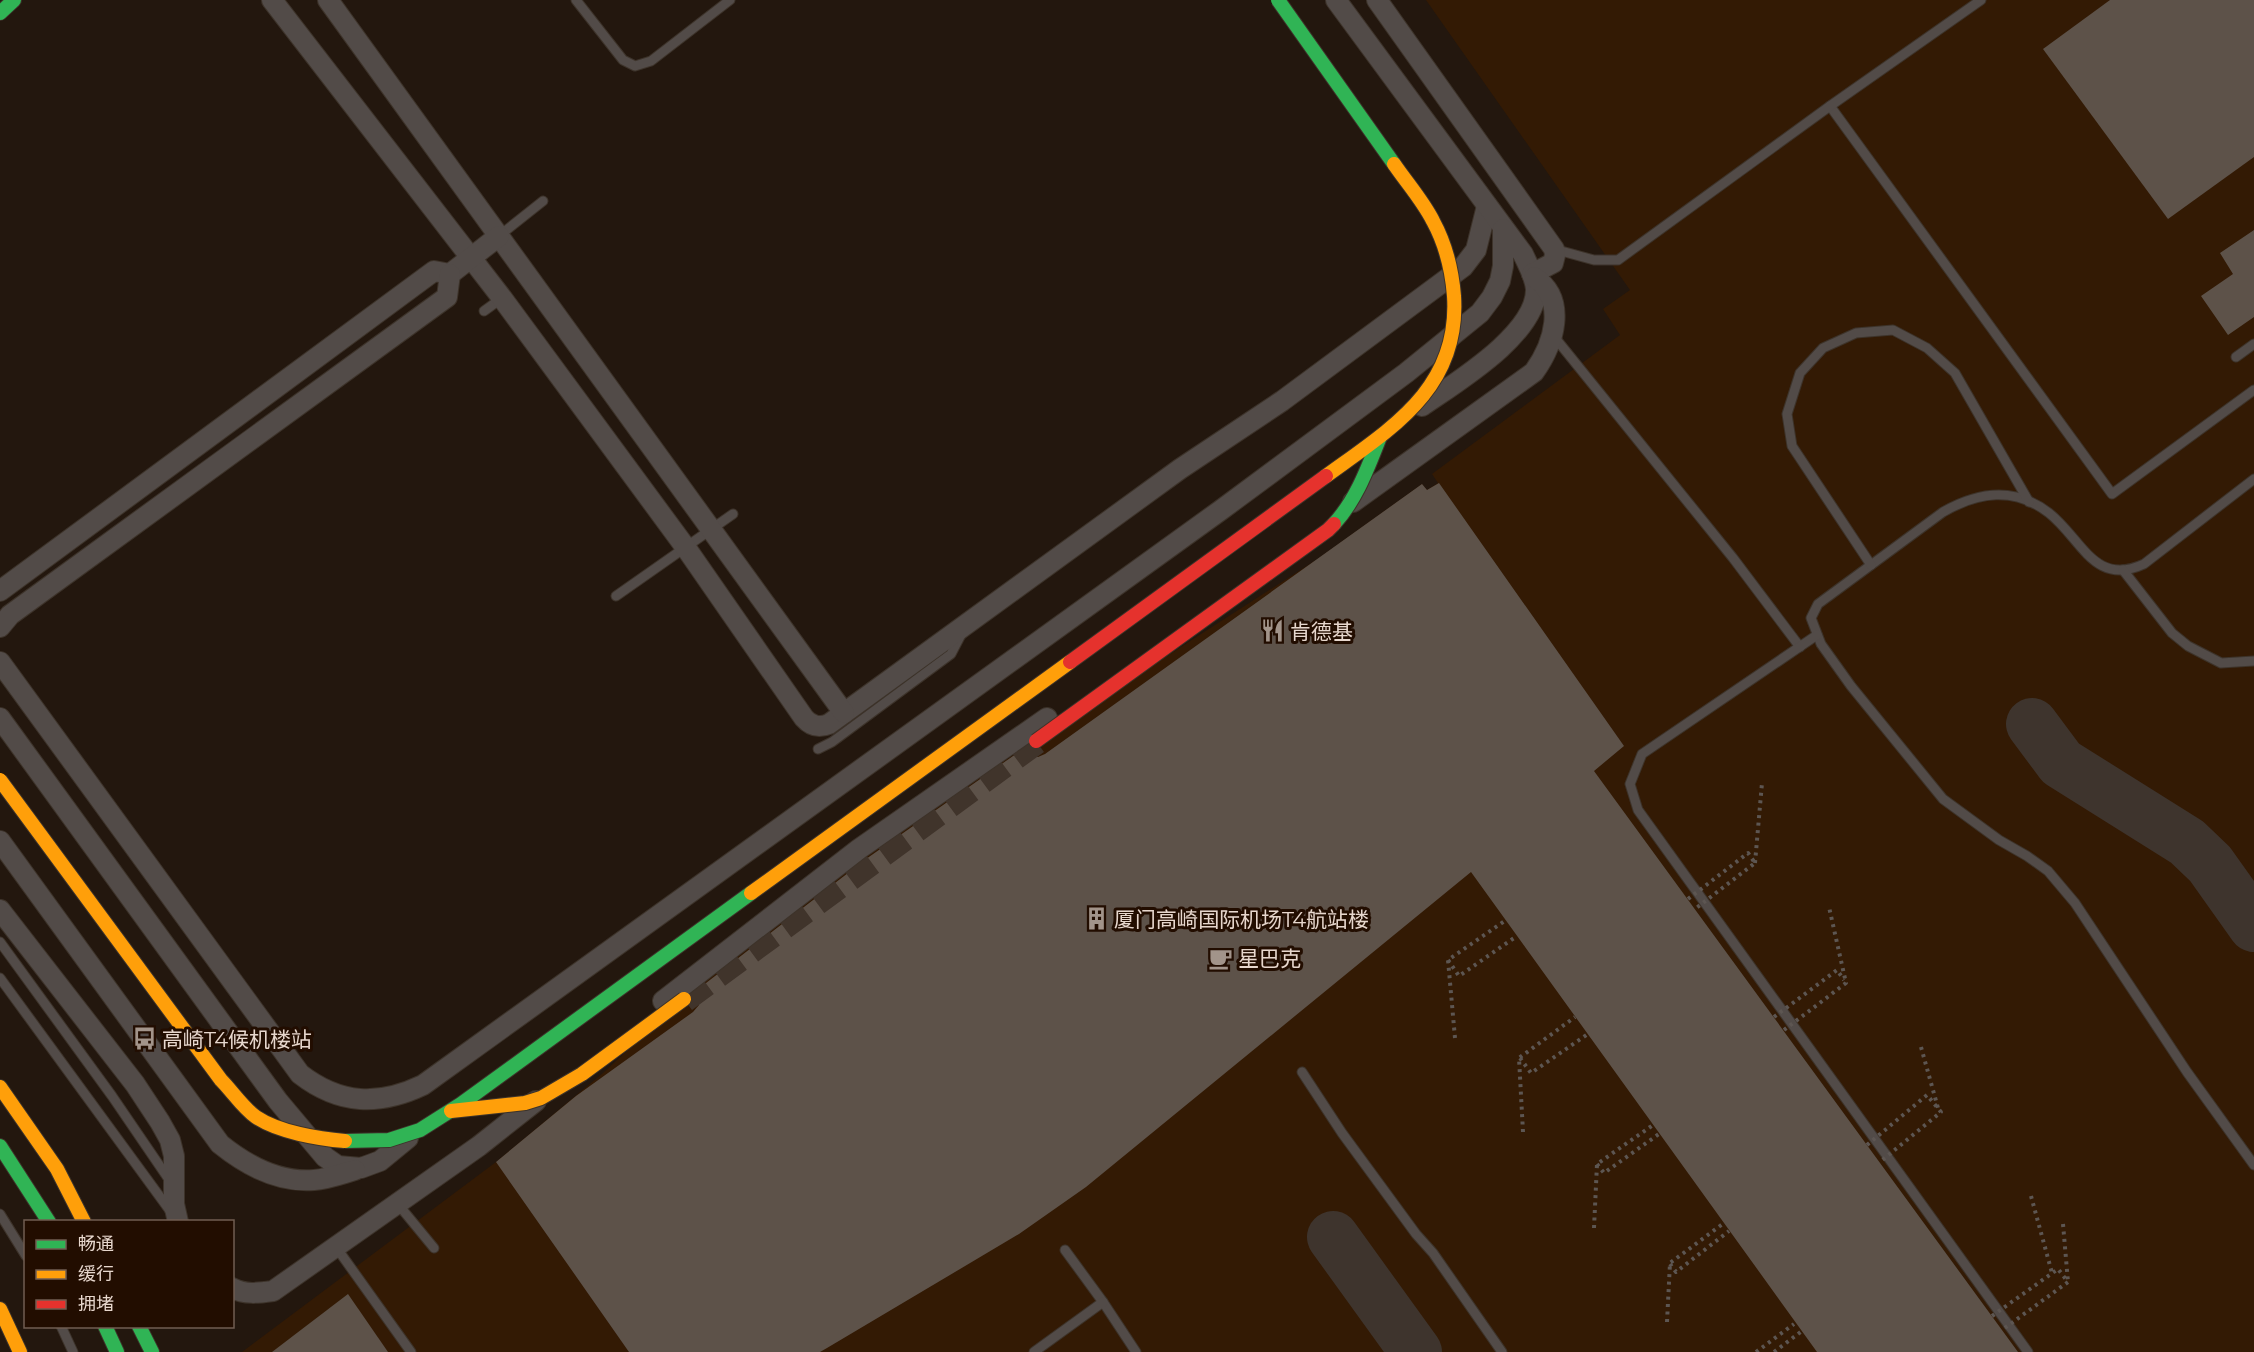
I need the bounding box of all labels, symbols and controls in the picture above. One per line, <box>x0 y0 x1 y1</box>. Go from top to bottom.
restaurant icon: 肯德基 <box>1259 618 1285 644</box>
place label: 肯德基 <box>1290 619 1353 644</box>
building icon: 厦门高崎国际机场T4航站楼 <box>1083 906 1109 932</box>
place label: 厦门高崎国际机场T4航站楼 <box>1114 907 1369 932</box>
cafe icon: 星巴克 <box>1207 945 1233 971</box>
place label: 星巴克 <box>1238 946 1301 971</box>
bus stop icon: 高崎T4候机楼站 <box>131 1026 157 1052</box>
place label: 高崎T4候机楼站 <box>162 1027 312 1052</box>
legend <box>24 1220 234 1328</box>
text: 畅通 <box>78 1233 114 1255</box>
text: 缓行 <box>78 1263 114 1285</box>
text: 拥堵 <box>78 1293 114 1315</box>

